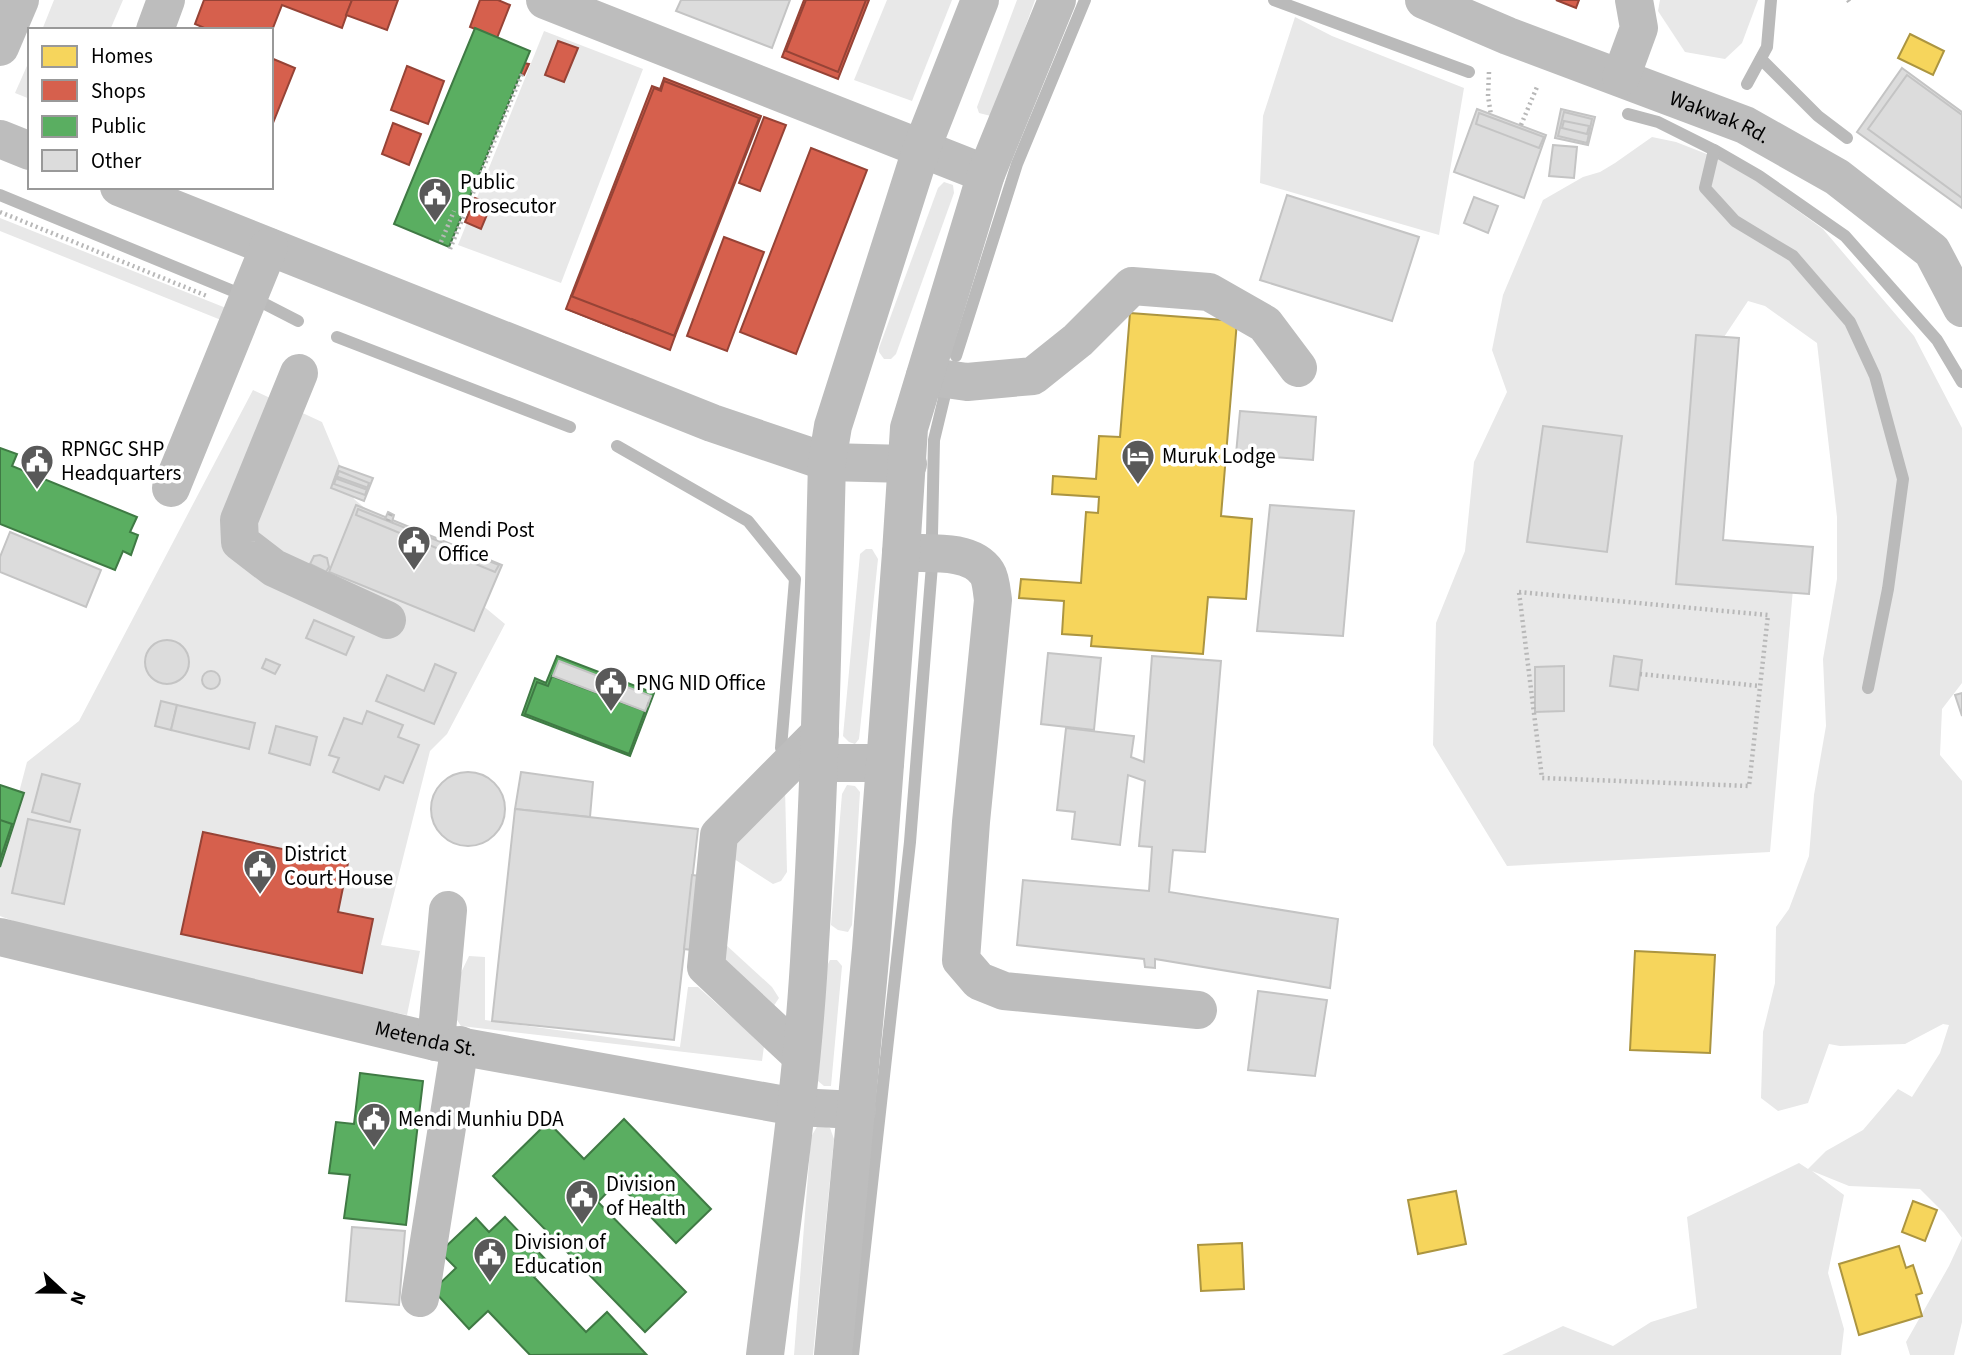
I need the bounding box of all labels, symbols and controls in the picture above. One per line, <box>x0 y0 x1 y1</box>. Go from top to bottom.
legend <box>28 28 273 189</box>
text: Homes <box>91 41 153 71</box>
text: Shops <box>91 76 146 106</box>
street label: Wakwak Rd. <box>1665 83 1775 151</box>
text: Public <box>91 111 146 141</box>
text: Other <box>91 146 142 176</box>
place label: Public Prosecutor <box>460 167 557 221</box>
public building icon: Public Prosecutor <box>416 175 454 224</box>
place label: RPNGC SHP Headquarters <box>61 434 181 488</box>
hotel icon: Muruk Lodge <box>1119 437 1157 486</box>
place label: Muruk Lodge <box>1162 441 1276 471</box>
public building icon: RPNGC SHP Headquarters <box>18 442 56 491</box>
place label: Mendi Post Office <box>438 515 534 569</box>
public building icon: Mendi Post Office <box>395 523 433 572</box>
public building icon: PNG NID Office <box>592 664 630 713</box>
place label: PNG NID Office <box>636 668 766 698</box>
place label: District Court House <box>284 839 393 893</box>
public building icon: District Court House <box>241 847 279 896</box>
street label: Metenda St. <box>372 1013 479 1064</box>
public building icon: Mendi Munhiu DDA <box>355 1100 393 1149</box>
place label: Mendi Munhiu DDA <box>398 1104 564 1134</box>
place label: Division of Health <box>606 1169 686 1223</box>
public building icon: Division of Health <box>563 1177 601 1226</box>
place label: Division of Education <box>514 1227 606 1281</box>
public building icon: Division of Education <box>471 1235 509 1284</box>
north arrow <box>28 1257 98 1327</box>
text: N <box>62 1287 92 1309</box>

